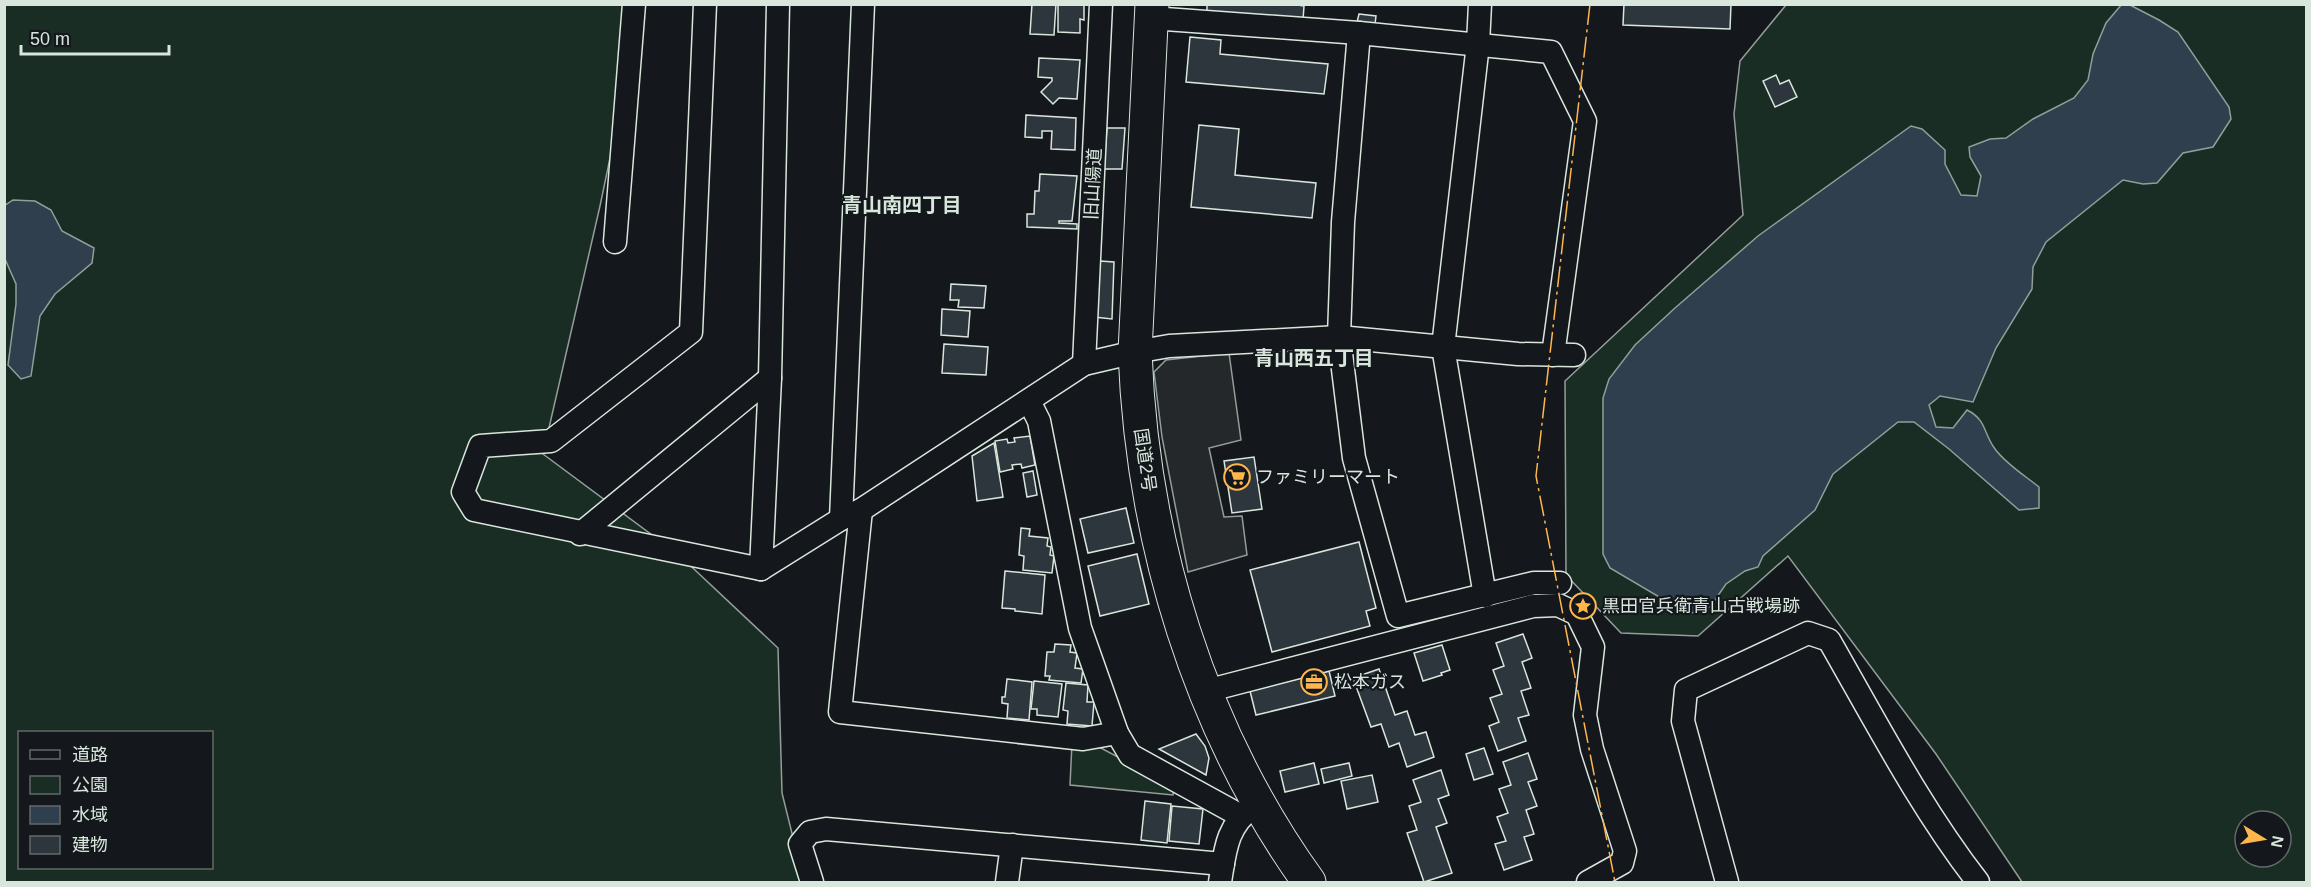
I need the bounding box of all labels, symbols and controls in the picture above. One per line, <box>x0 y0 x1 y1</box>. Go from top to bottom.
scale bar <box>21 18 170 56</box>
text: 50 m <box>30 29 70 49</box>
street label: 旧山陽道 <box>1081 148 1105 220</box>
district label: 青山南四丁目 <box>842 194 962 216</box>
district label: 青山西五丁目 <box>1254 347 1374 369</box>
street label: 国道2号 <box>1131 427 1159 493</box>
supermarket icon: ファミリーマート <box>1222 462 1252 492</box>
place label: ファミリーマート <box>1256 467 1400 487</box>
place icon: 黒田官兵衛青山古戦場跡 <box>1568 591 1598 621</box>
place label: 黒田官兵衛青山古戦場跡 <box>1602 596 1800 616</box>
office icon: 松本ガス <box>1299 667 1329 697</box>
place label: 松本ガス <box>1334 672 1406 692</box>
legend <box>18 731 213 869</box>
text: 道路 <box>72 745 108 765</box>
text: 公園 <box>72 775 108 795</box>
text: 水域 <box>72 805 108 825</box>
north arrow <box>2233 809 2293 869</box>
text: N <box>2268 834 2287 849</box>
text: 建物 <box>72 835 108 855</box>

